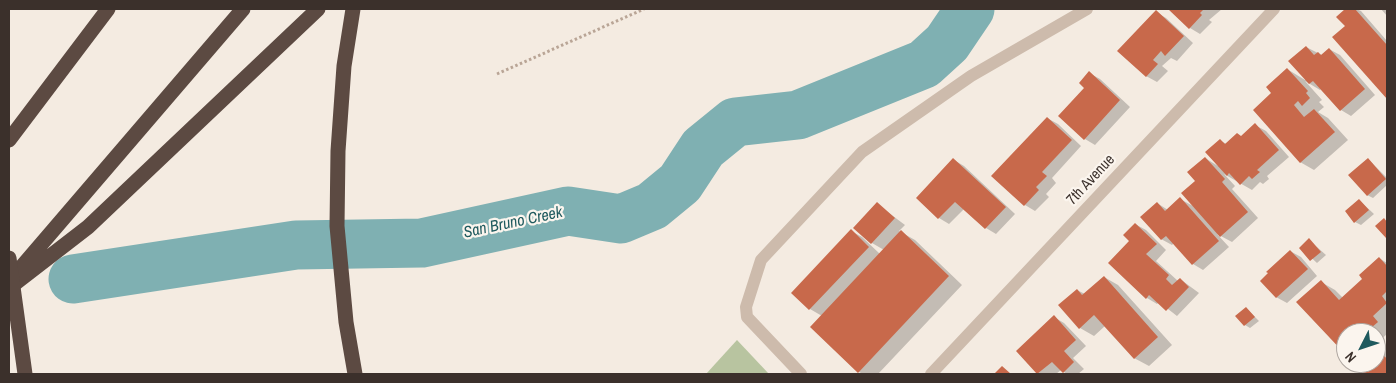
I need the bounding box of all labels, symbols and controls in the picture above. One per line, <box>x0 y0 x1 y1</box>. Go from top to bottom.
street label: 7th Avenue <box>1063 151 1119 209</box>
water label: San Bruno Creek <box>462 203 564 243</box>
north arrow <box>1336 323 1386 373</box>
text: N <box>1341 348 1360 366</box>

